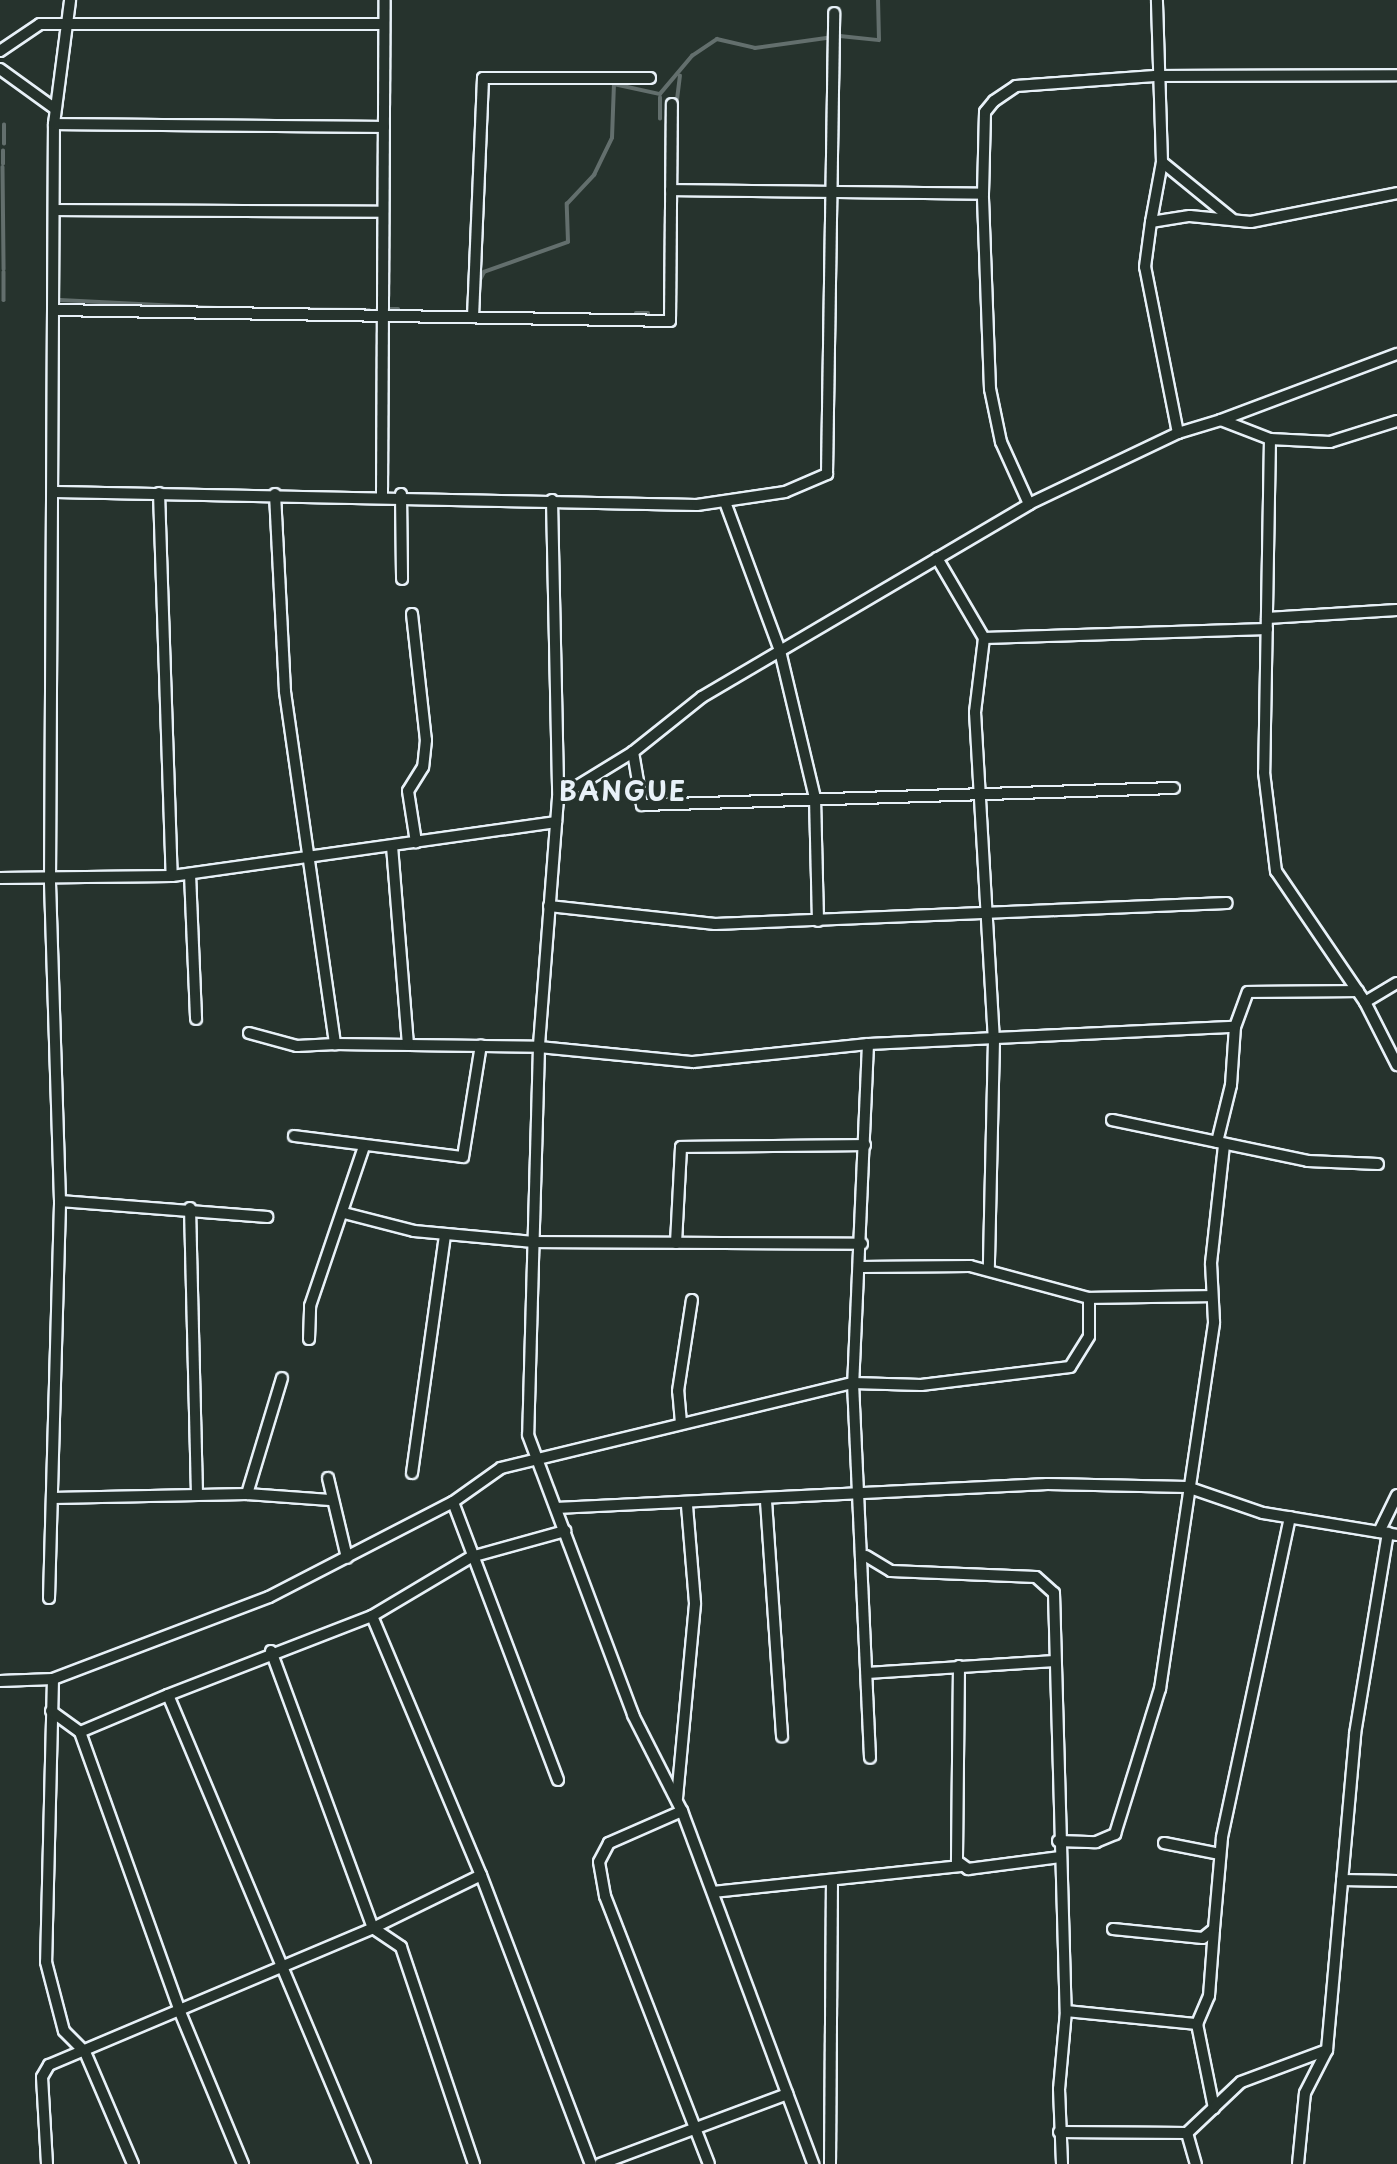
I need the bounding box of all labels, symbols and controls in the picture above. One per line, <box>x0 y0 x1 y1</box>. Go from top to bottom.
district label: BANGUE <box>559 775 687 807</box>

